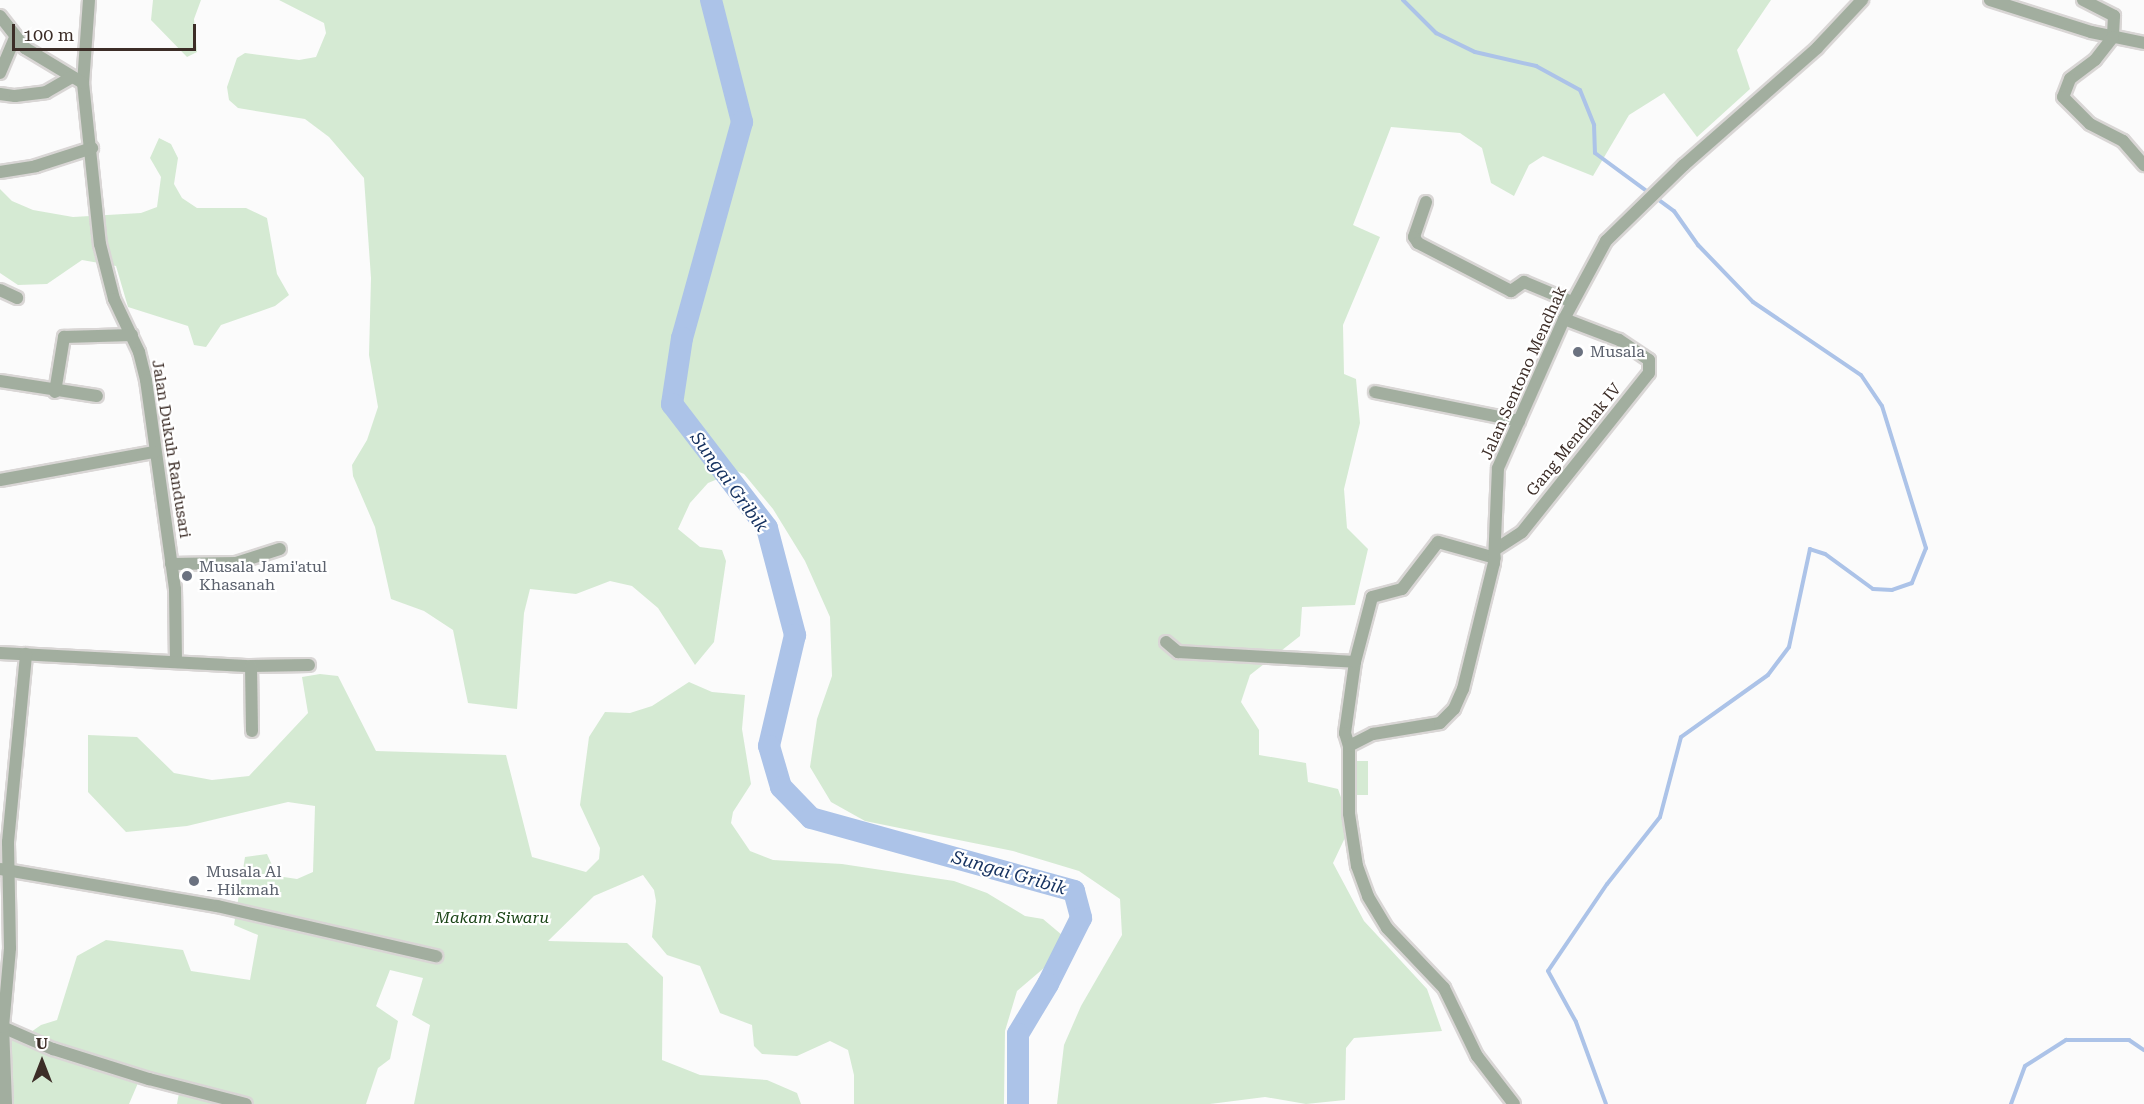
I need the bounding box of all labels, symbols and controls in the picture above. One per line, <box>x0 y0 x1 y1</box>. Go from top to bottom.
scale bar <box>15 12 200 50</box>
text: 100 m <box>23 24 74 45</box>
street label: Jalan Sentono Mendhak <box>1477 283 1571 463</box>
place label: Musala <box>1590 342 1645 362</box>
marker: Musala <box>1571 345 1585 359</box>
street label: Jalan Dukuh Randusari <box>147 359 195 539</box>
street label: Gang Mendhak IV <box>1523 380 1625 500</box>
water label: Sungai Gribik <box>686 428 772 536</box>
place label: Musala Jami'atul Khasanah <box>199 557 327 595</box>
marker: Musala Jami'atul Khasanah <box>180 569 194 583</box>
water label: Sungai Gribik <box>949 846 1069 900</box>
place label: Musala Al - Hikmah <box>206 862 281 900</box>
marker: Musala Al - Hikmah <box>187 874 201 888</box>
park label: Makam Siwaru <box>435 908 549 928</box>
north arrow <box>12 1032 72 1092</box>
text: U <box>36 1034 48 1053</box>

